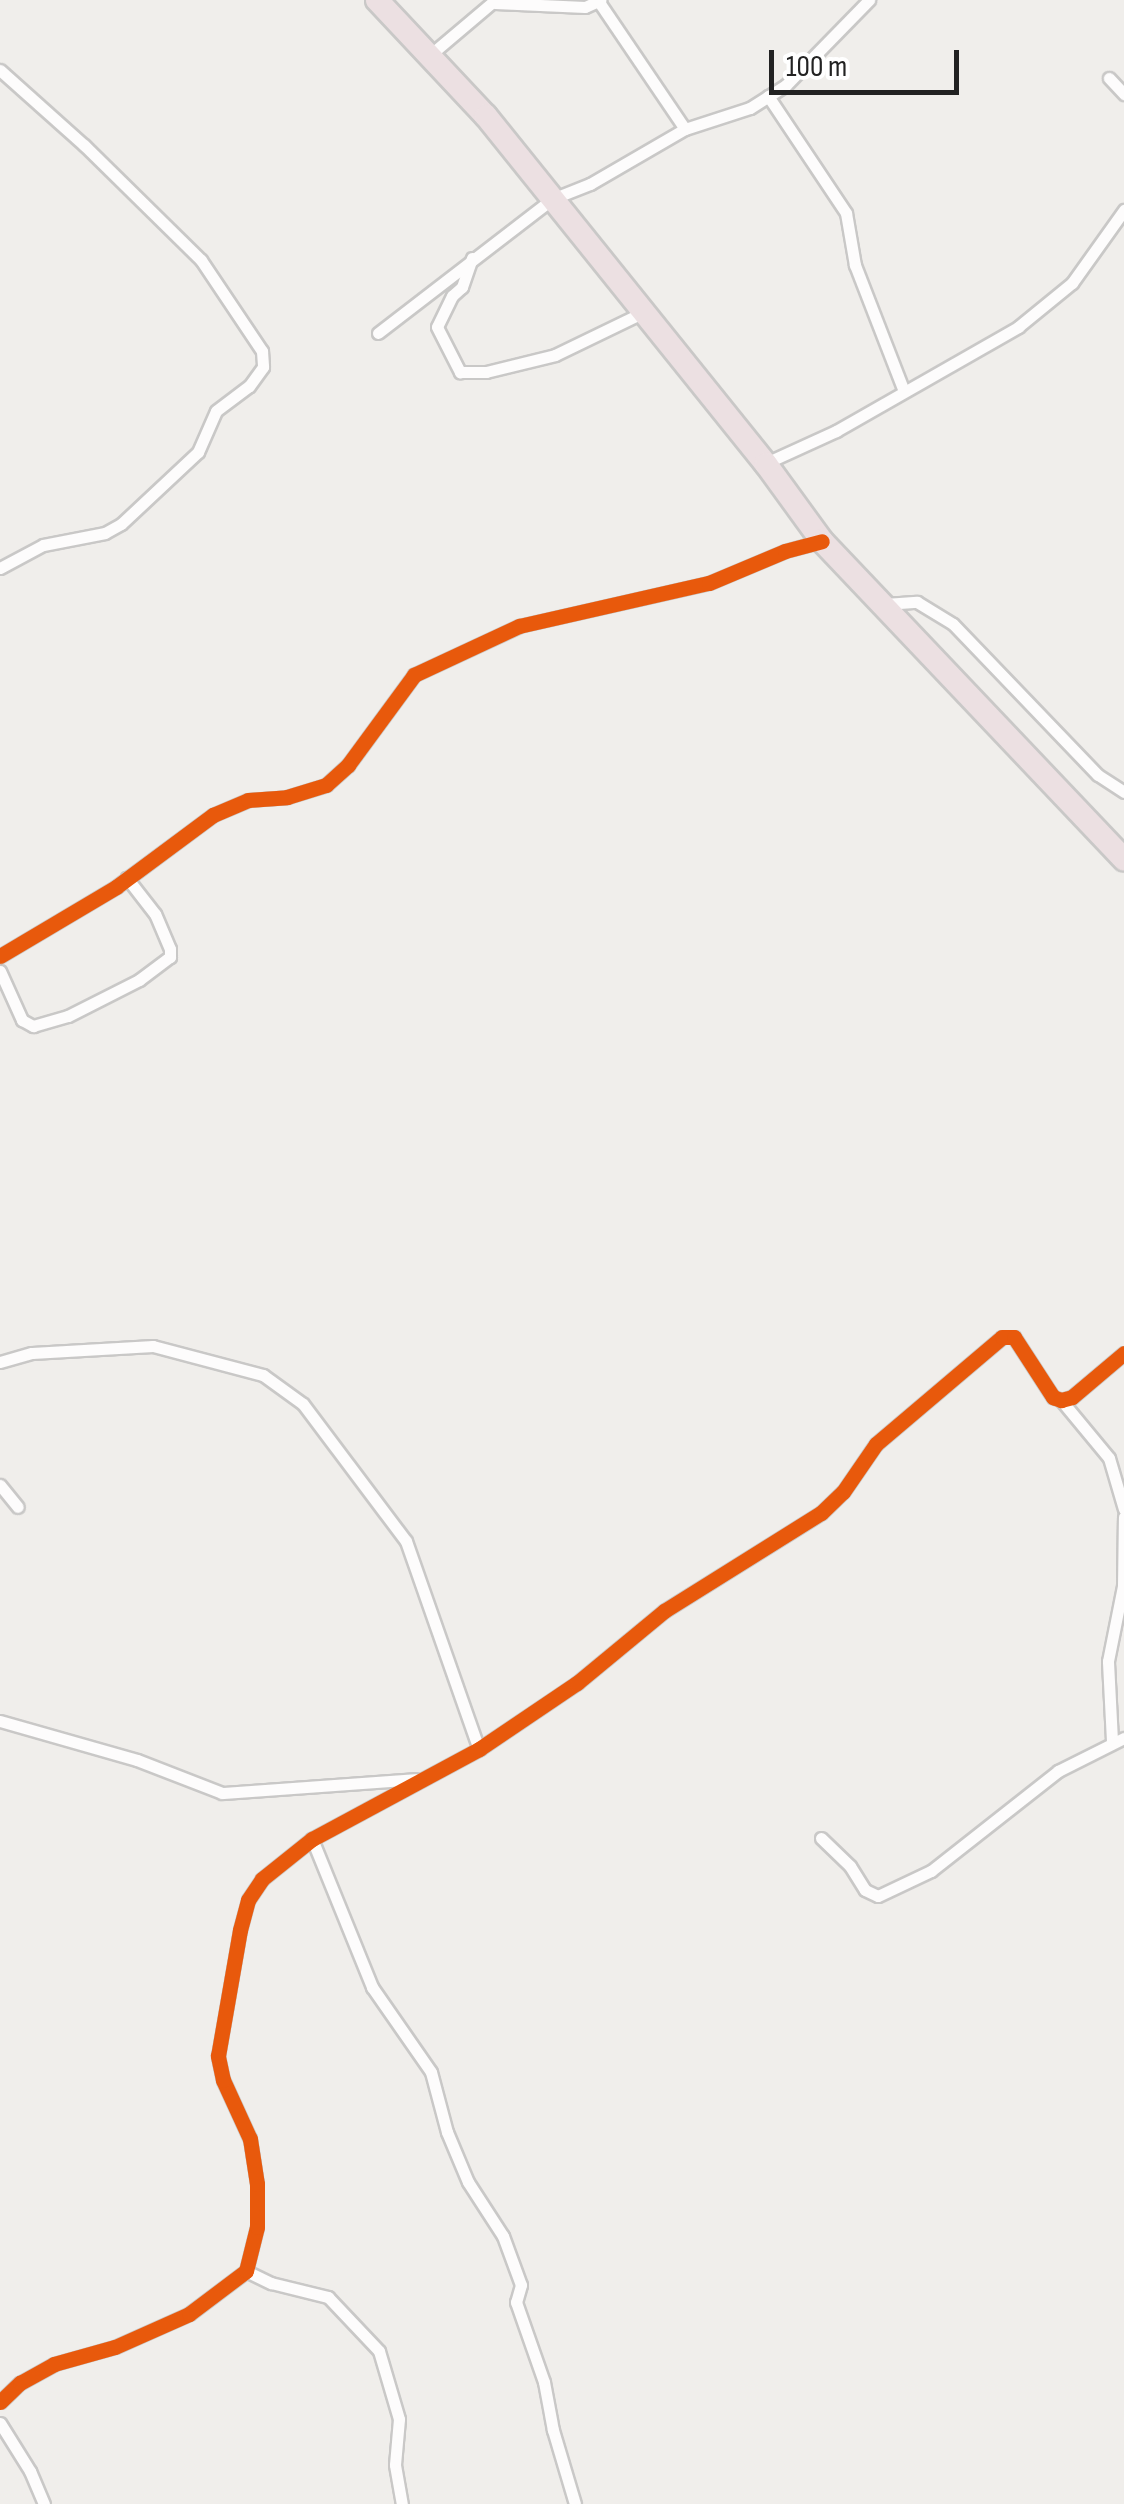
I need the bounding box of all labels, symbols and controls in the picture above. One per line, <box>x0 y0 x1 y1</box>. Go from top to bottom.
scale bar <box>774 30 964 92</box>
text: 100 m <box>786 49 847 85</box>

